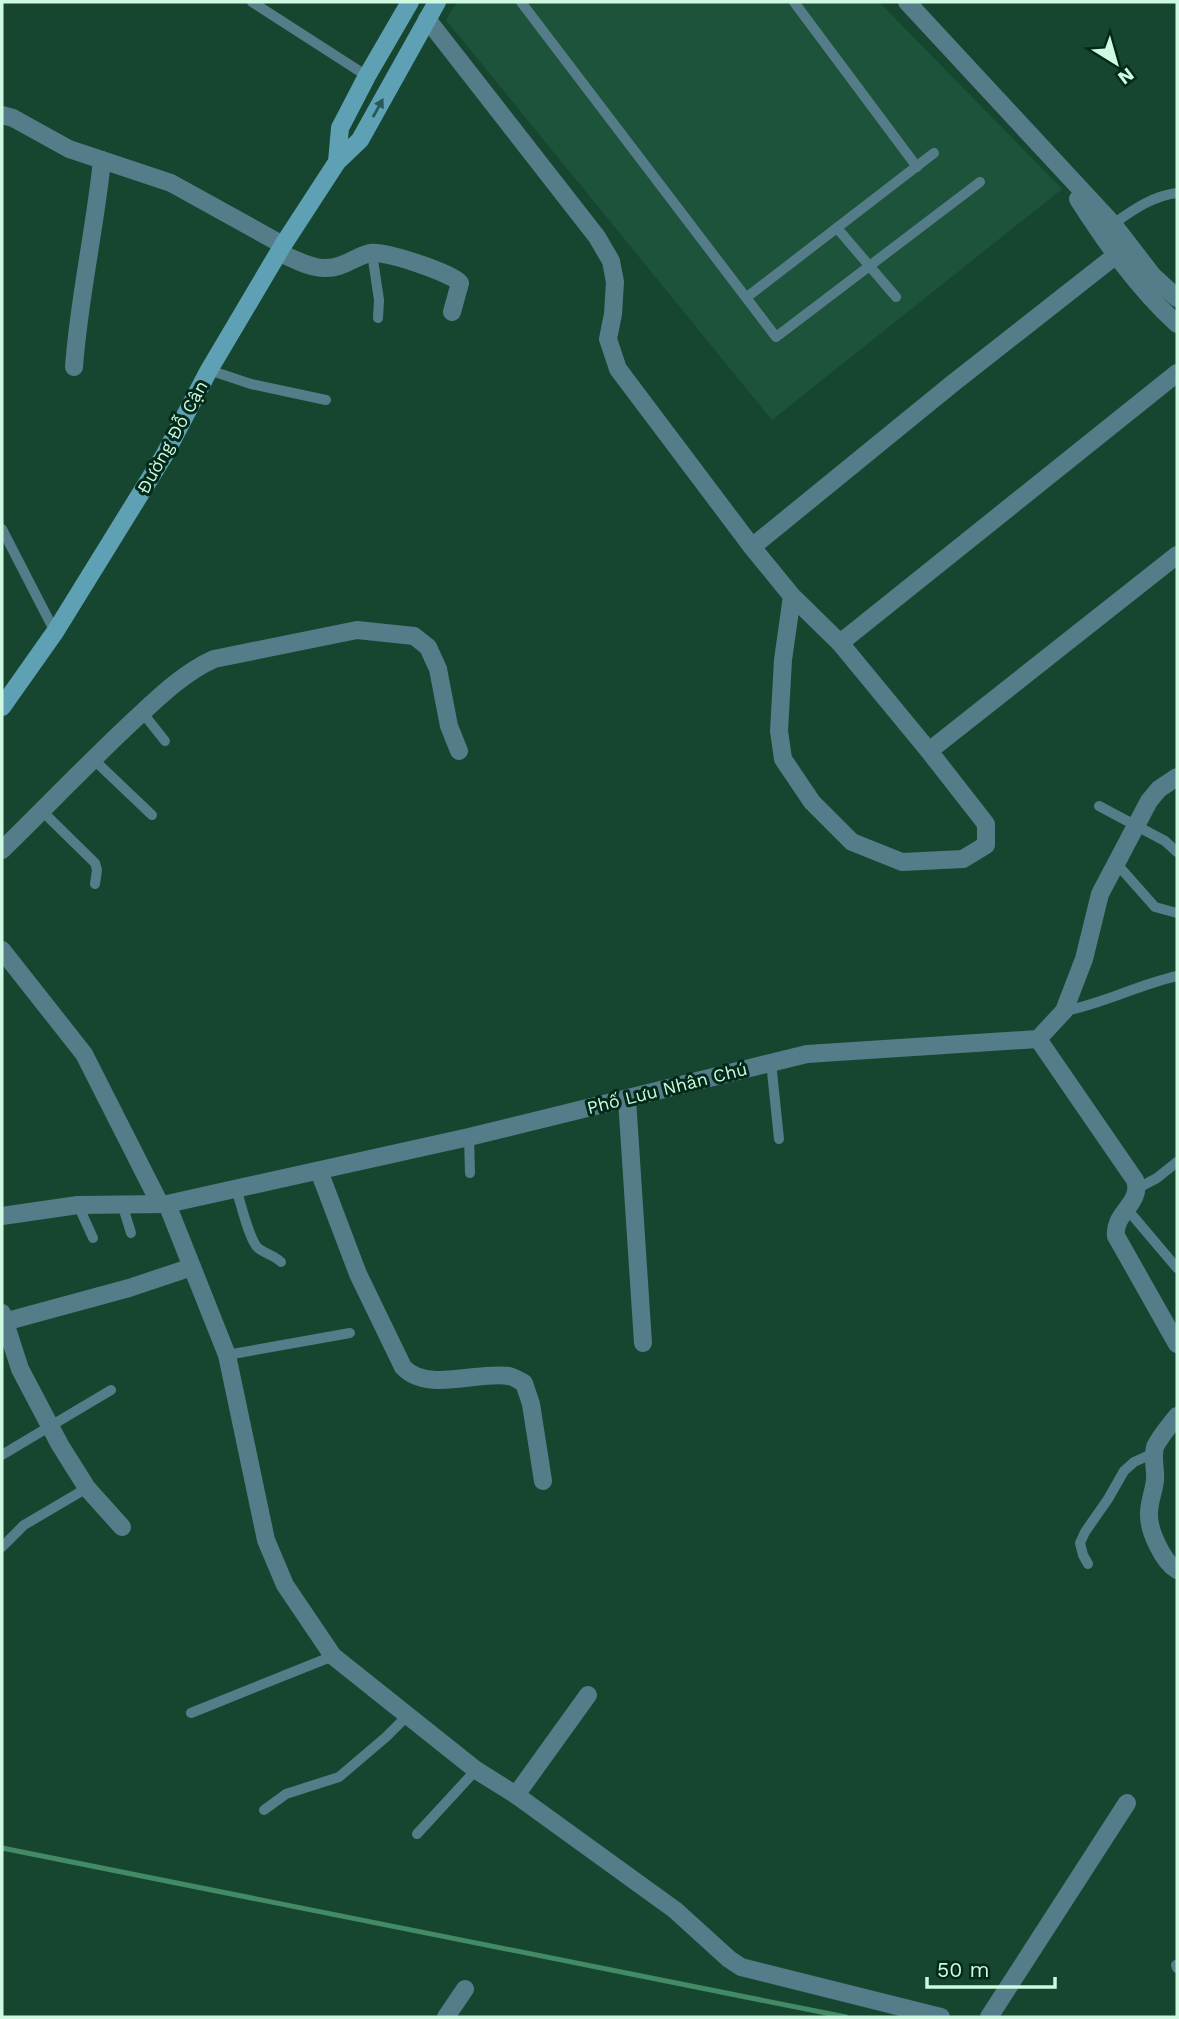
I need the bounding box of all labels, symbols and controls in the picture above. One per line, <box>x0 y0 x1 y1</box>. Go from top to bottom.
north arrow <box>1081 28 1151 98</box>
text: N <box>1113 63 1138 90</box>
one-way arrow <box>372 98 384 118</box>
street label: Đường Đỗ Cận <box>132 377 212 497</box>
street label: Phố Lưu Nhân Chú <box>585 1058 749 1118</box>
scale bar <box>927 1946 1055 1990</box>
text: 50 m <box>937 1957 989 1982</box>

